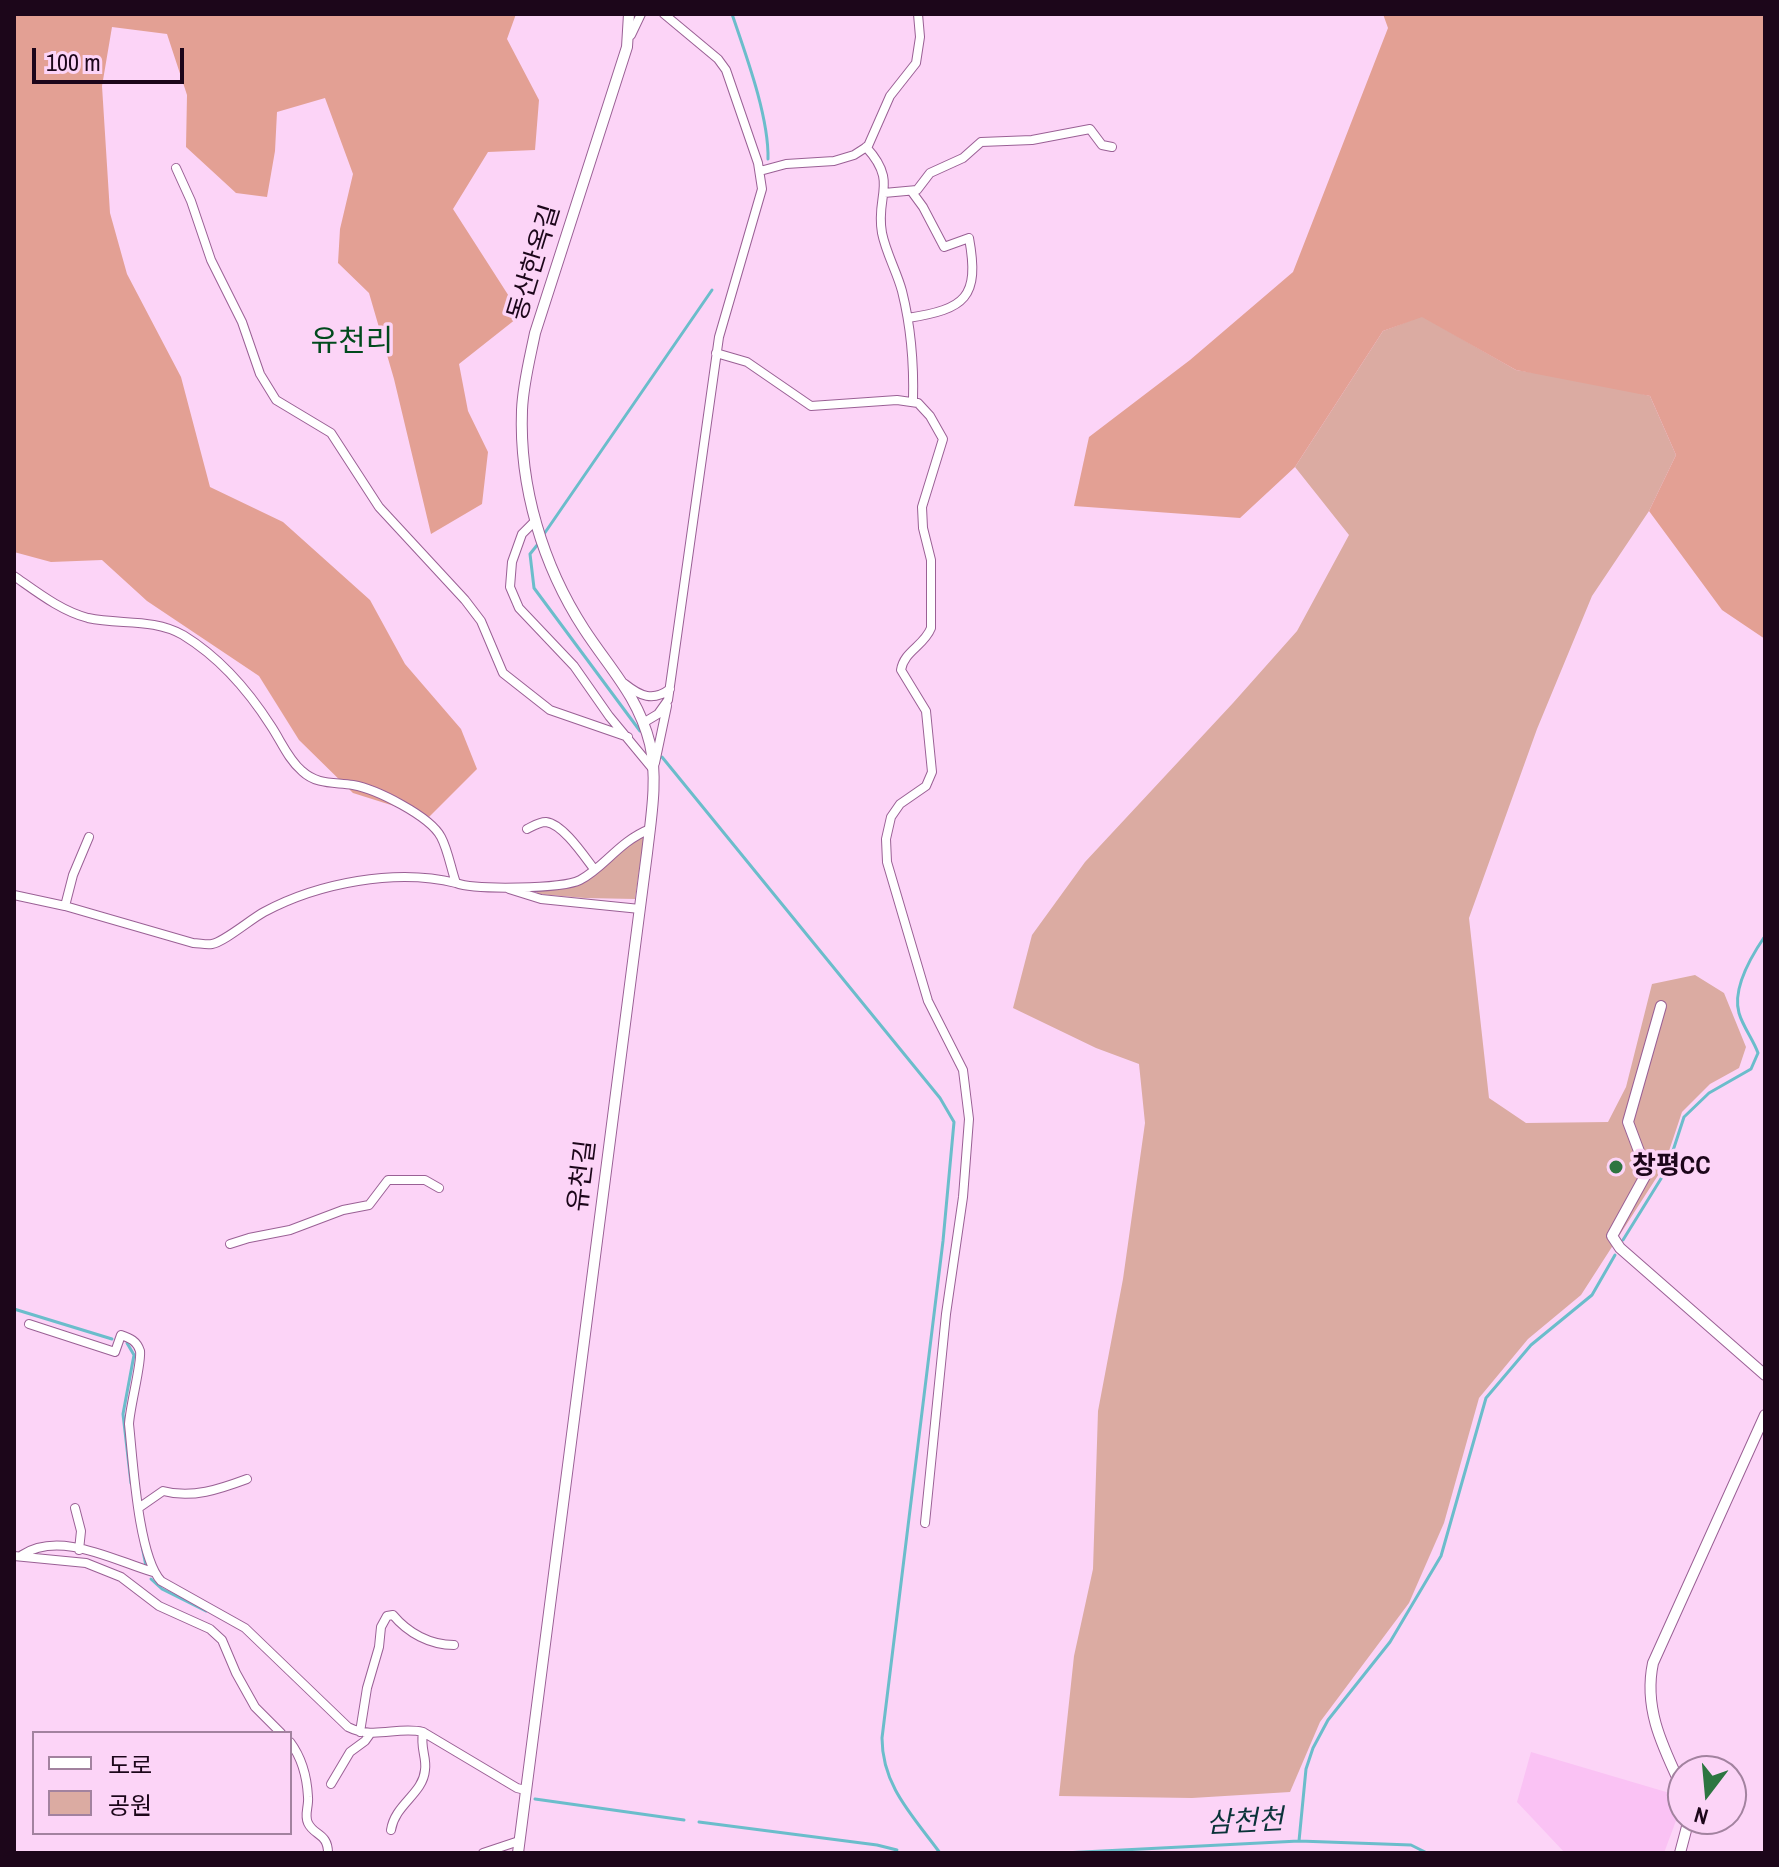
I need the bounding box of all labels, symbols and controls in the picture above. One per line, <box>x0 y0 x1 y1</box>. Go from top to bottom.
scale bar <box>36 32 188 82</box>
text: 100 m <box>46 46 101 78</box>
street label: 동산한옥길 <box>503 201 567 325</box>
district label: 유천리 <box>311 325 393 361</box>
street label: 유천길 <box>563 1138 603 1214</box>
place label: 창평CC <box>1632 1151 1711 1183</box>
marker: 창평CC <box>1607 1158 1625 1176</box>
legend <box>32 1731 292 1835</box>
text: 도로 <box>108 1749 152 1781</box>
north arrow <box>1667 1755 1747 1835</box>
text: 공원 <box>108 1789 152 1821</box>
text: N <box>1691 1800 1711 1832</box>
water label: 삼천천 <box>1206 1804 1284 1842</box>

